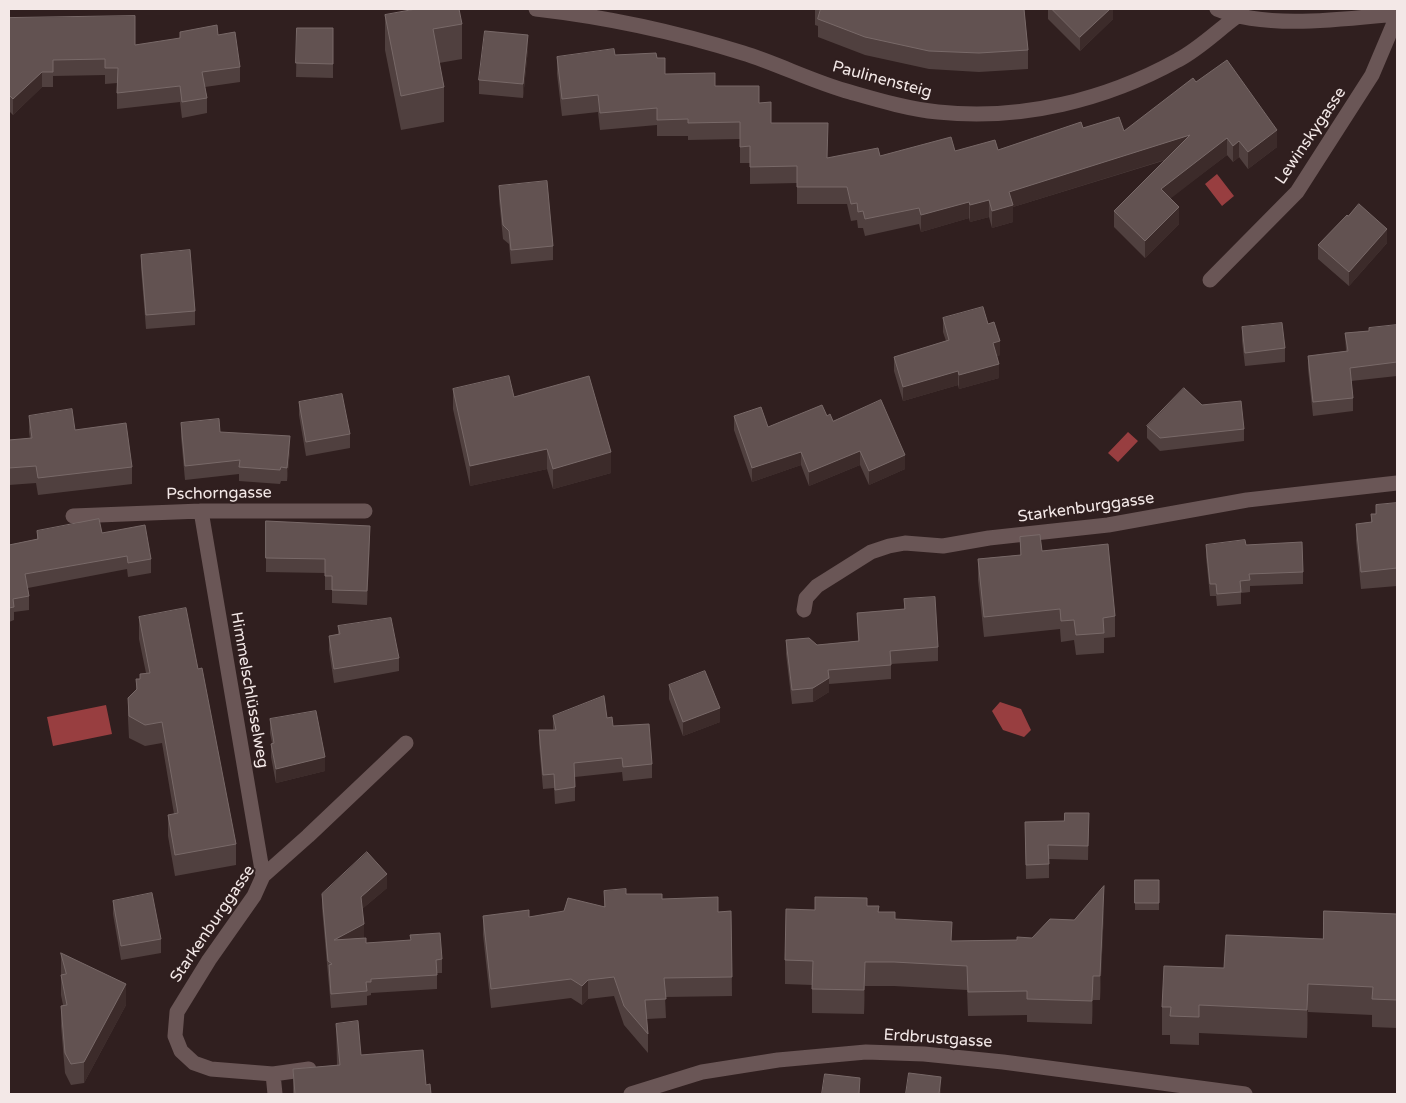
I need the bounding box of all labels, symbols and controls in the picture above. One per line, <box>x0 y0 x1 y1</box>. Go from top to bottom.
street label: Paulinensteig <box>830 57 934 103</box>
street label: Lewinskygasse <box>1271 84 1351 188</box>
street label: Pschorngasse <box>166 483 272 505</box>
street label: Starkenburggasse <box>1017 489 1155 527</box>
street label: Himmelschlüsselweg <box>226 610 272 770</box>
street label: Starkenburggasse <box>167 862 259 986</box>
street label: Erdbrustgasse <box>883 1026 993 1052</box>

